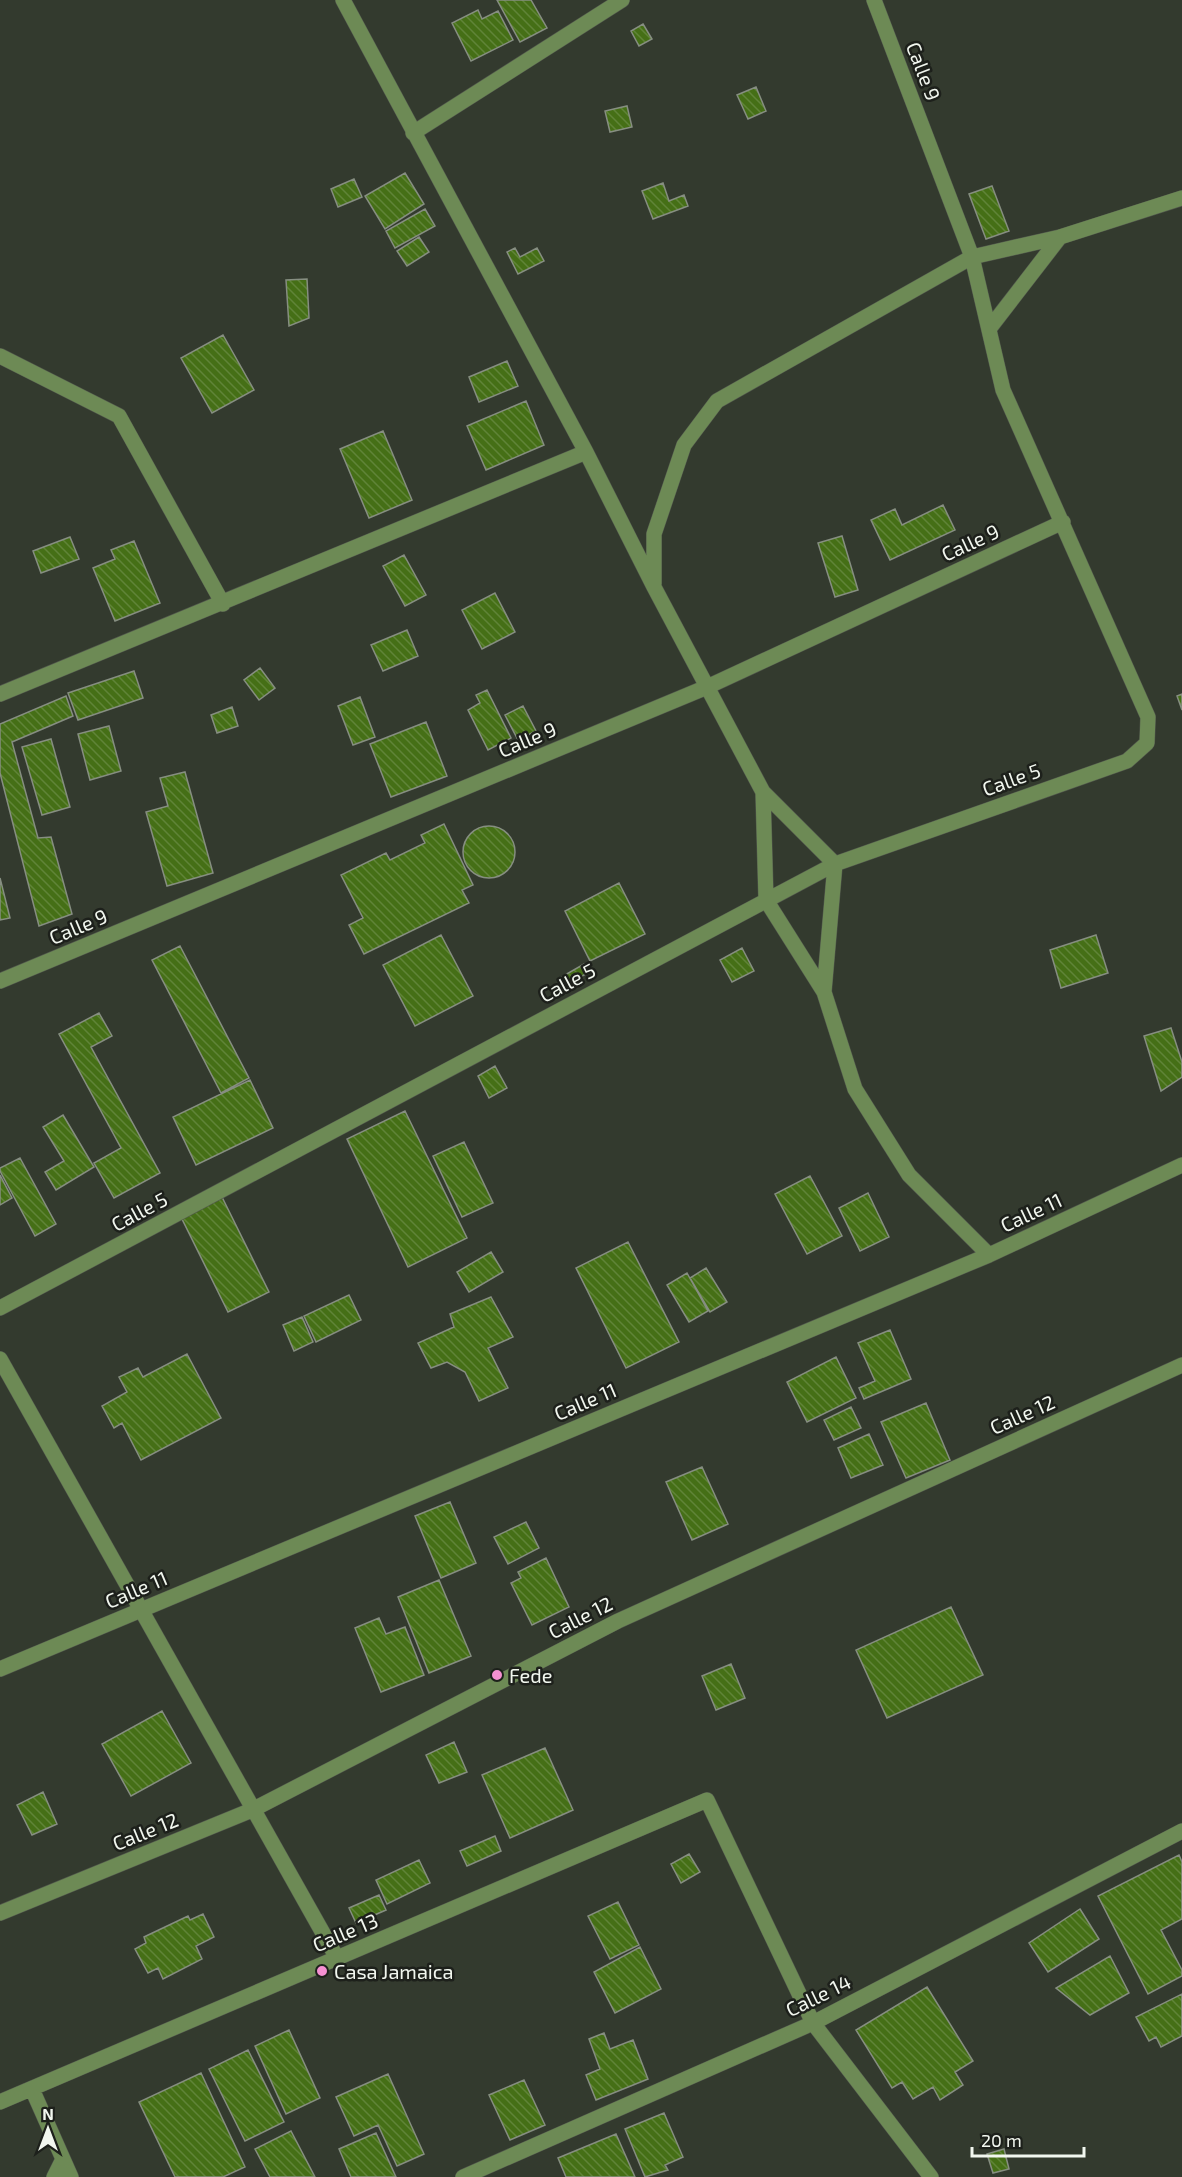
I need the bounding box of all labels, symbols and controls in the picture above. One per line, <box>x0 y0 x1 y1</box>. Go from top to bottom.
street label: Calle 9 <box>902 38 946 104</box>
street label: Calle 9 <box>937 518 1003 566</box>
street label: Calle 9 <box>494 716 560 762</box>
street label: Calle 5 <box>979 757 1043 801</box>
street label: Calle 9 <box>45 903 111 949</box>
street label: Calle 5 <box>535 957 599 1007</box>
street label: Calle 5 <box>107 1186 171 1236</box>
street label: Calle 11 <box>996 1187 1066 1237</box>
street label: Calle 11 <box>550 1377 620 1425</box>
street label: Calle 12 <box>986 1389 1058 1439</box>
street label: Calle 11 <box>101 1565 171 1613</box>
street label: Calle 12 <box>544 1591 616 1643</box>
place label: Fede <box>509 1663 552 1687</box>
marker: Fede <box>490 1668 504 1682</box>
street label: Calle 12 <box>109 1807 181 1855</box>
street label: Calle 13 <box>309 1908 381 1956</box>
place label: Casa Jamaica <box>334 1959 454 1983</box>
marker: Casa Jamaica <box>315 1964 329 1978</box>
street label: Calle 14 <box>781 1969 855 2021</box>
north arrow <box>18 2099 78 2159</box>
text: N <box>42 2104 54 2123</box>
scale bar <box>972 2120 1084 2158</box>
text: 20 m <box>981 2129 1022 2151</box>

